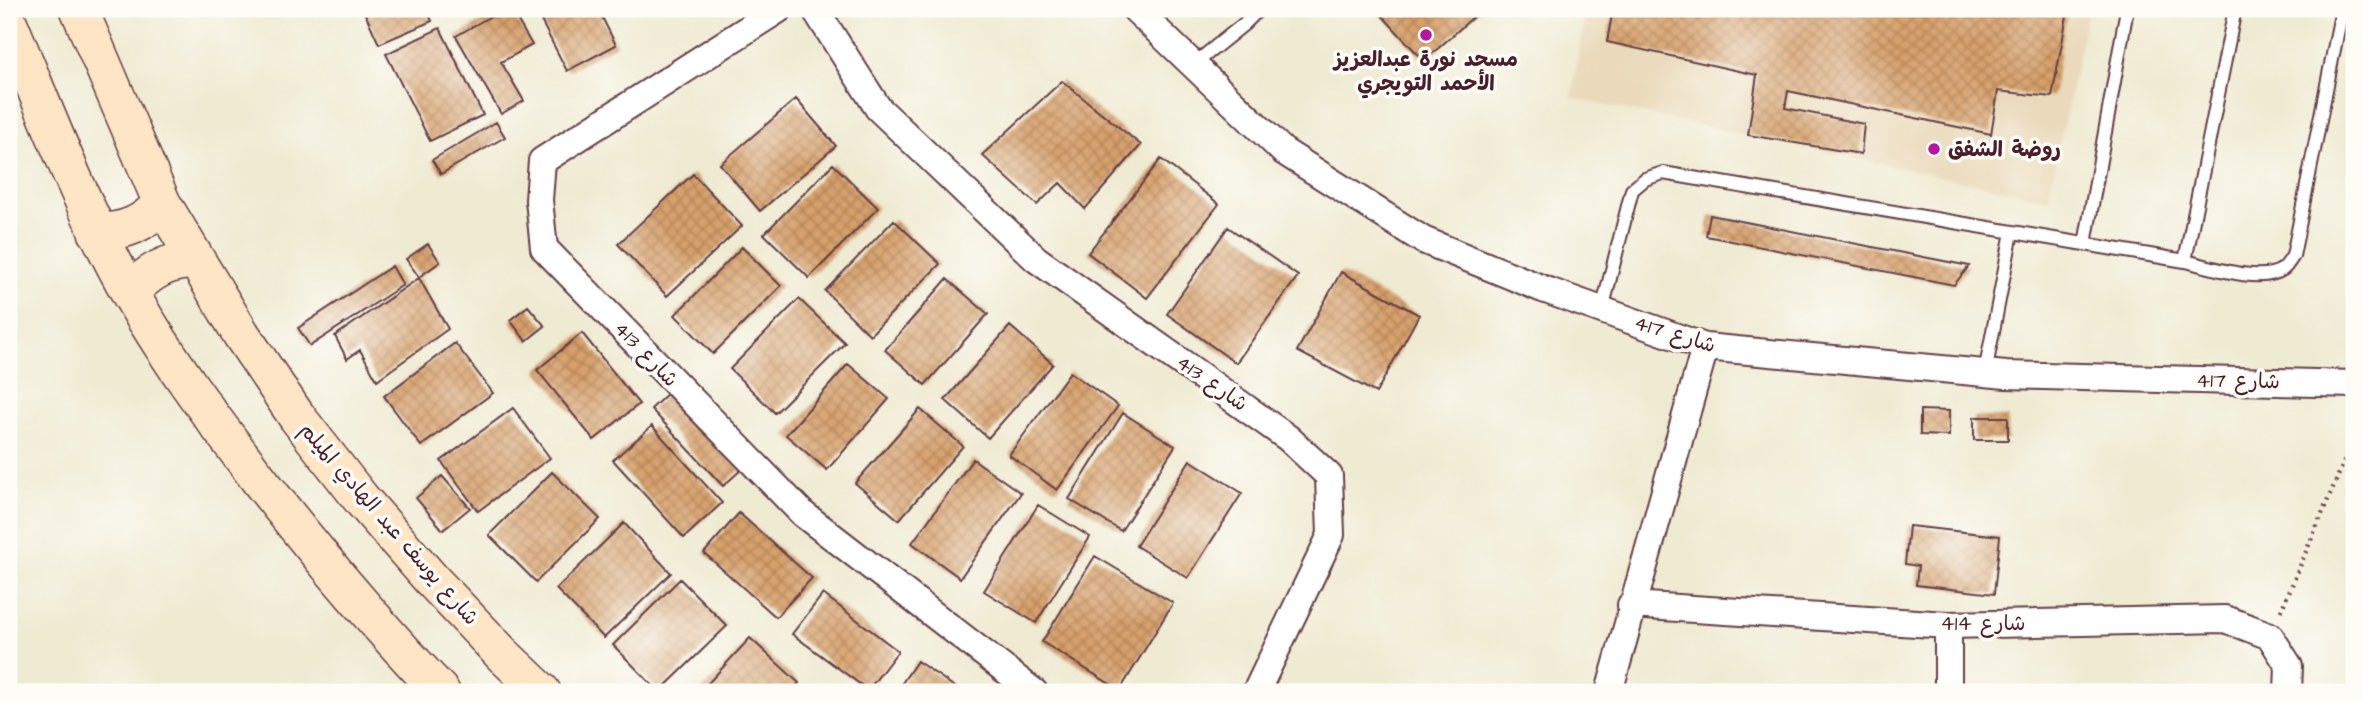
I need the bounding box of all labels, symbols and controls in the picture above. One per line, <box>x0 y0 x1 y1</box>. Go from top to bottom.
marker: مسجد نورة عبدالعزيز الأحمد التويجري <box>1418 27 1434 43</box>
place label: مسجد نورة عبدالعزيز الأحمد التويجري <box>1332 45 1518 99</box>
place label: روضة الشفق <box>1948 135 2061 164</box>
marker: روضة الشفق <box>1926 141 1942 157</box>
street label: شارع 417 <box>1631 308 1719 360</box>
street label: شارع 413 <box>607 315 685 393</box>
street label: شارع 413 <box>1170 348 1254 418</box>
street label: شارع 417 <box>2196 366 2280 396</box>
street label: شارع يوسف عبد الهادي الميلم <box>292 416 485 632</box>
street label: شارع 414 <box>1940 609 2026 638</box>

